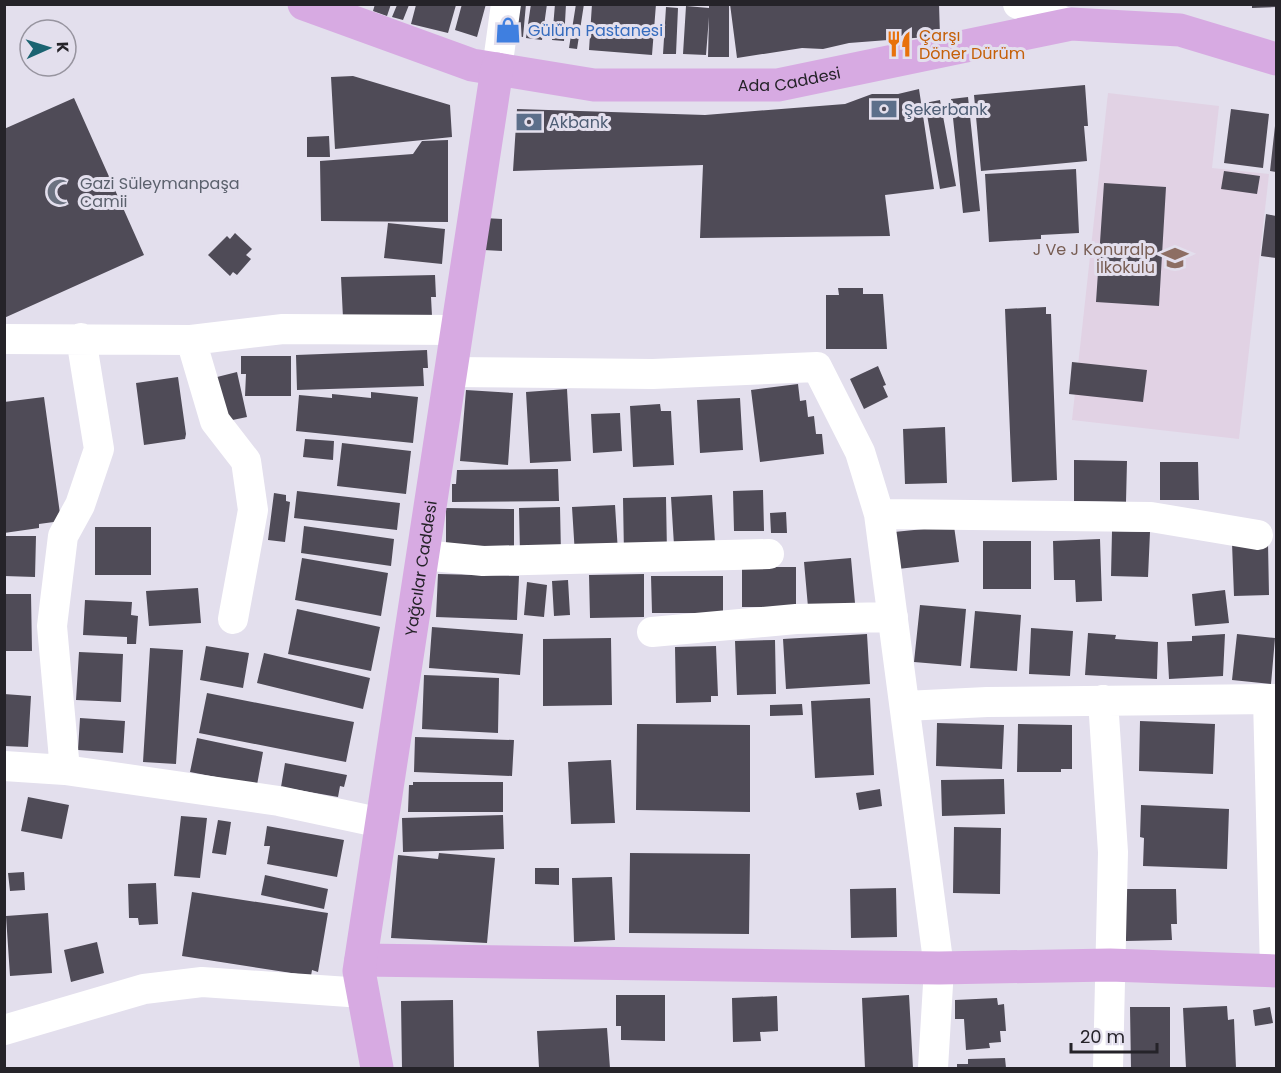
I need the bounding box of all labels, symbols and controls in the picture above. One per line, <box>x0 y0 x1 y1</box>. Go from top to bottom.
shop icon: Gülüm Pastanesi <box>493 15 523 45</box>
north arrow <box>18 18 78 78</box>
place label: Gülüm Pastanesi <box>528 19 663 42</box>
place label: Çarşı Döner Dürüm <box>919 24 1025 65</box>
restaurant icon: Çarşı Döner Dürüm <box>884 29 914 59</box>
text: K <box>51 41 74 53</box>
street label: Ada Caddesi <box>738 61 843 97</box>
bank icon: Şekerbank <box>869 94 899 124</box>
place label: Şekerbank <box>904 98 988 121</box>
bank icon: Akbank <box>514 107 544 137</box>
place label: Akbank <box>549 111 609 134</box>
place label: Gazi Süleymanpaşa Camii <box>80 172 240 213</box>
mosque icon: Gazi Süleymanpaşa Camii <box>45 177 75 207</box>
place label: J Ve J Konuralp İlkokulu <box>1033 238 1155 279</box>
school or university icon: J Ve J Konuralp İlkokulu <box>1160 243 1190 273</box>
street label: Yağcılar Caddesi <box>399 499 443 638</box>
scale bar <box>1071 1016 1156 1054</box>
text: 20 m <box>1080 1024 1125 1049</box>

